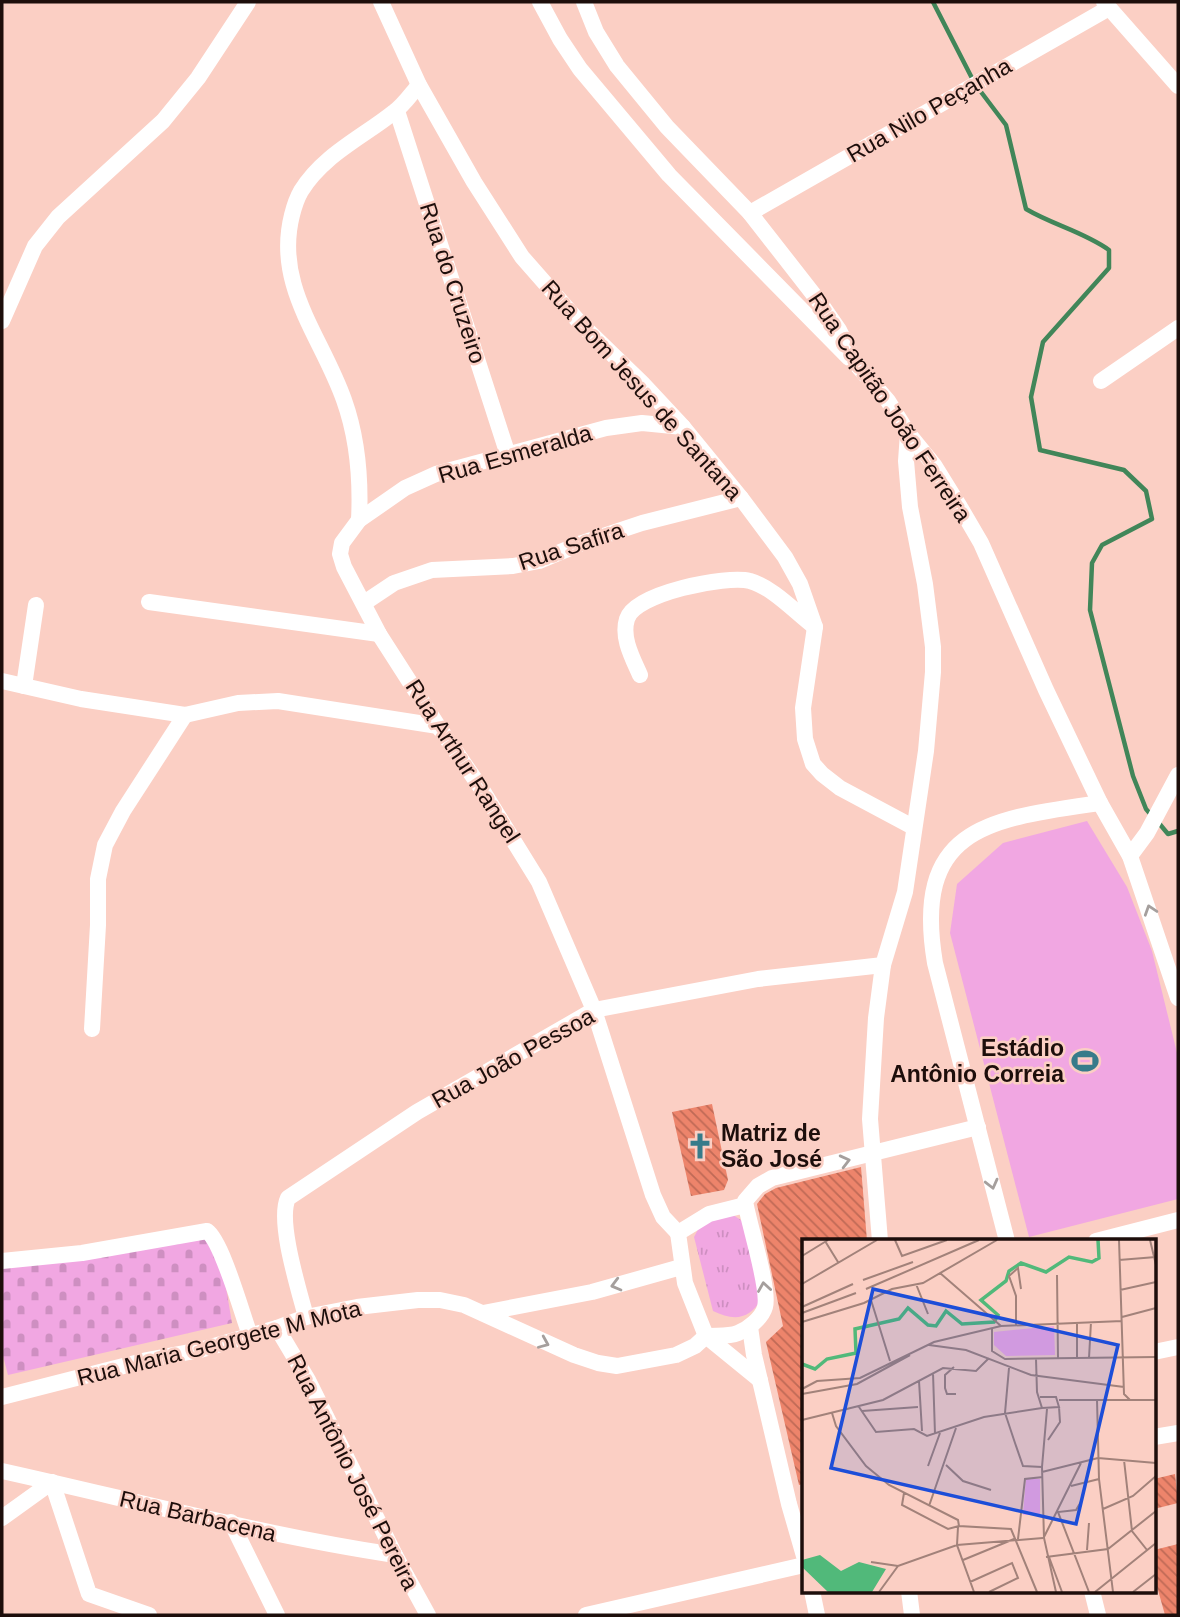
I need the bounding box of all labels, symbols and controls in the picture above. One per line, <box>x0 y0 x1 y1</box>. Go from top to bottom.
street label: Rua Nilo Peçanha <box>842 52 1016 168</box>
street label: Rua do Cruzeiro <box>415 199 491 367</box>
street label: Rua Bom Jesus de Santana <box>537 275 748 505</box>
street label: Rua Capitão João Ferreira <box>803 287 977 527</box>
street label: Rua Esmeralda <box>435 420 595 488</box>
street label: Rua Safira <box>515 517 627 575</box>
street label: Rua Arthur Rangel <box>401 675 525 847</box>
one-way arrow <box>1144 904 1158 917</box>
street label: Rua João Pessoa <box>427 1003 599 1113</box>
place label: Estádio Antônio Correia <box>890 1035 1064 1087</box>
sports icon: Estádio Antônio Correia <box>1070 1046 1100 1076</box>
place label: Matriz de São José <box>721 1120 822 1172</box>
church icon: Matriz de São José <box>685 1131 715 1161</box>
one-way arrow <box>839 1155 851 1169</box>
one-way arrow <box>984 1178 998 1190</box>
inset map <box>802 1239 1156 1592</box>
one-way arrow <box>610 1277 622 1292</box>
one-way arrow <box>757 1281 772 1293</box>
street label: Rua Maria Georgete M Mota <box>74 1295 364 1391</box>
one-way arrow <box>537 1335 550 1349</box>
street label: Rua Antônio José Pereira <box>282 1350 424 1594</box>
street label: Rua Barbacena <box>117 1485 279 1547</box>

